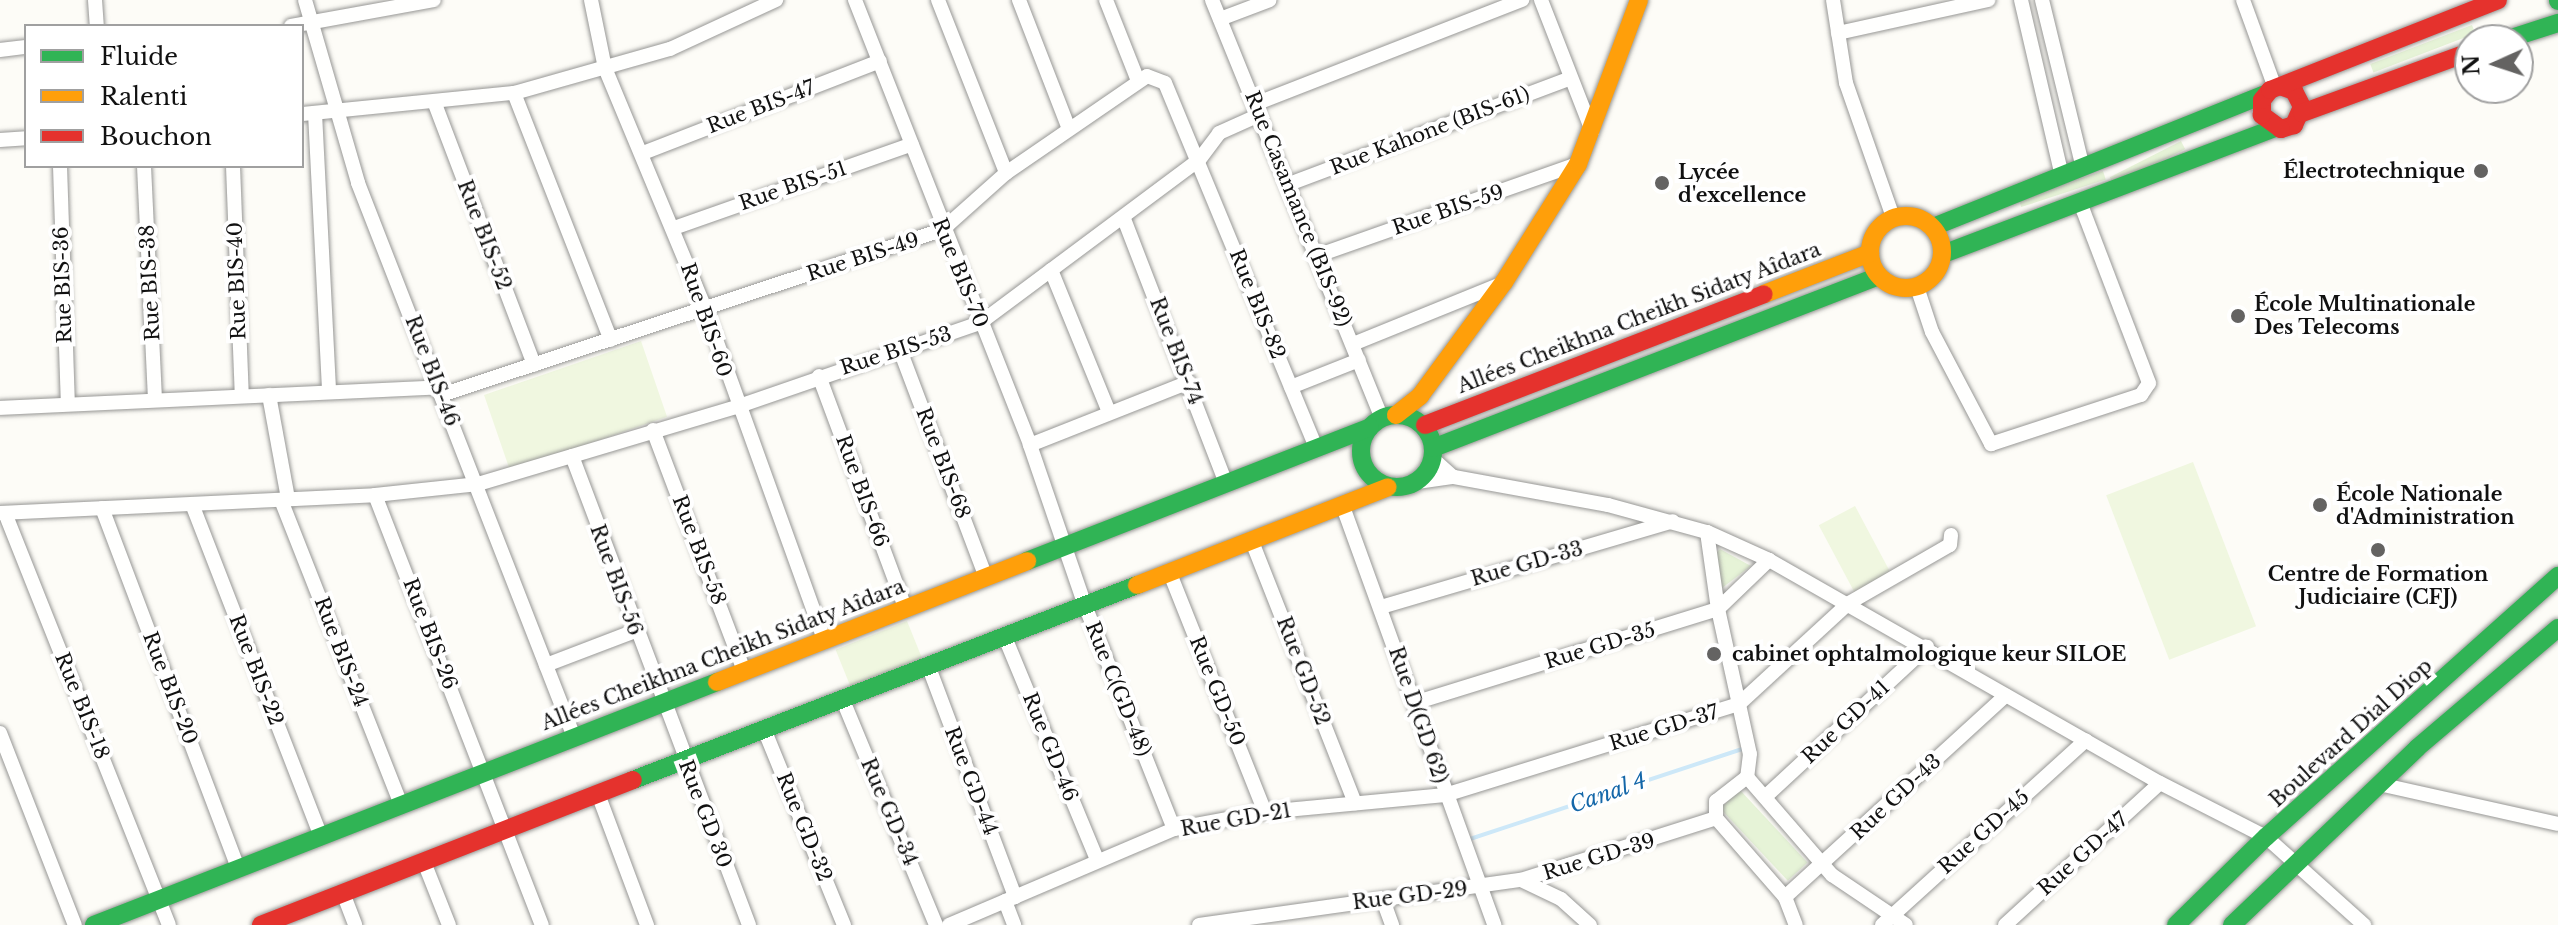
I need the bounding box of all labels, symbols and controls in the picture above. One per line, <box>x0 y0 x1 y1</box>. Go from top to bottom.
legend <box>24 24 304 168</box>
north arrow <box>2454 24 2534 104</box>
text: Fluide <box>100 42 178 71</box>
text: N <box>2458 54 2486 76</box>
street label: Rue BIS-47 <box>704 75 818 139</box>
text: Ralenti <box>100 82 188 111</box>
street label: Rue Kahone (BIS-61) <box>1327 82 1533 180</box>
street label: Rue Casamance (BIS-92) <box>1240 88 1356 330</box>
text: Bouchon <box>100 122 212 151</box>
street label: Rue BIS-51 <box>736 156 850 216</box>
place label: Électrotechnique <box>2283 159 2465 183</box>
place label: Lycée d'excellence <box>1678 160 1806 207</box>
marker: Électrotechnique <box>2472 162 2490 180</box>
marker: Lycée d'excellence <box>1653 174 1671 192</box>
street label: Rue BIS-52 <box>452 177 516 293</box>
street label: Rue BIS-59 <box>1389 180 1507 240</box>
street label: Rue BIS-70 <box>927 215 993 331</box>
street label: Rue BIS-40 <box>223 222 251 340</box>
street label: Rue BIS-38 <box>135 224 165 342</box>
street label: Rue BIS-36 <box>49 226 77 344</box>
street label: Rue BIS-49 <box>804 228 922 286</box>
street label: Allées Cheikhna Cheikh Sidaty Aîdara <box>1453 237 1825 399</box>
street label: Rue BIS-82 <box>1224 246 1290 362</box>
street label: Rue BIS-60 <box>675 260 737 380</box>
place label: École Multinationale Des Telecoms <box>2254 292 2475 339</box>
street label: Rue BIS-74 <box>1145 294 1207 408</box>
marker: École Multinationale Des Telecoms <box>2229 307 2247 325</box>
street label: Rue BIS-46 <box>400 312 464 430</box>
street label: Rue BIS-53 <box>837 322 955 380</box>
street label: Rue BIS-68 <box>911 404 975 522</box>
street label: Rue BIS-66 <box>831 432 893 550</box>
place label: École Nationale d'Administration <box>2336 482 2514 529</box>
street label: Rue BIS-58 <box>667 492 731 608</box>
marker: École Nationale d'Administration <box>2311 496 2329 514</box>
street label: Rue BIS-56 <box>585 521 647 639</box>
street label: Rue GD-33 <box>1468 537 1586 591</box>
marker: Centre de Formation Judiciaire (CFJ) <box>2369 541 2387 559</box>
place label: Centre de Formation Judiciaire (CFJ) <box>2268 562 2488 609</box>
street label: Allées Cheikhna Cheikh Sidaty Aîdara <box>537 574 909 736</box>
street label: Rue BIS-26 <box>398 575 462 693</box>
street label: Rue BIS-24 <box>309 594 373 710</box>
street label: Rue BIS-22 <box>224 611 288 729</box>
street label: Rue GD-52 <box>1271 613 1335 729</box>
street label: Rue C(GD-48) <box>1080 618 1156 760</box>
street label: Rue GD-35 <box>1542 618 1658 674</box>
street label: Rue BIS-20 <box>138 628 202 748</box>
street label: Rue GD-50 <box>1184 633 1250 749</box>
place label: cabinet ophtalmologique keur SILOE <box>1732 642 2127 666</box>
marker: cabinet ophtalmologique keur SILOE <box>1703 643 1725 665</box>
street label: Rue D(GD 62) <box>1383 644 1453 786</box>
street label: Rue BIS-18 <box>50 649 114 763</box>
street label: Boulevard Dial Diop <box>2265 654 2437 812</box>
street label: Rue GD-41 <box>1797 675 1895 769</box>
street label: Rue GD-46 <box>1017 689 1083 805</box>
street label: Rue GD-37 <box>1606 700 1722 756</box>
street label: Rue GD-44 <box>939 723 1003 839</box>
street label: Rue GD-43 <box>1846 749 1946 845</box>
street label: Rue GD-34 <box>856 755 922 869</box>
street label: Rue GD 30 <box>673 757 737 871</box>
water label: Canal 4 <box>1566 767 1650 819</box>
street label: Rue GD-32 <box>771 769 837 885</box>
street label: Rue GD-45 <box>1934 785 2034 879</box>
street label: Rue GD-21 <box>1179 798 1293 842</box>
street label: Rue GD-47 <box>2033 807 2133 901</box>
street label: Rue GD-39 <box>1540 829 1658 885</box>
street label: Rue GD-29 <box>1351 877 1469 915</box>

